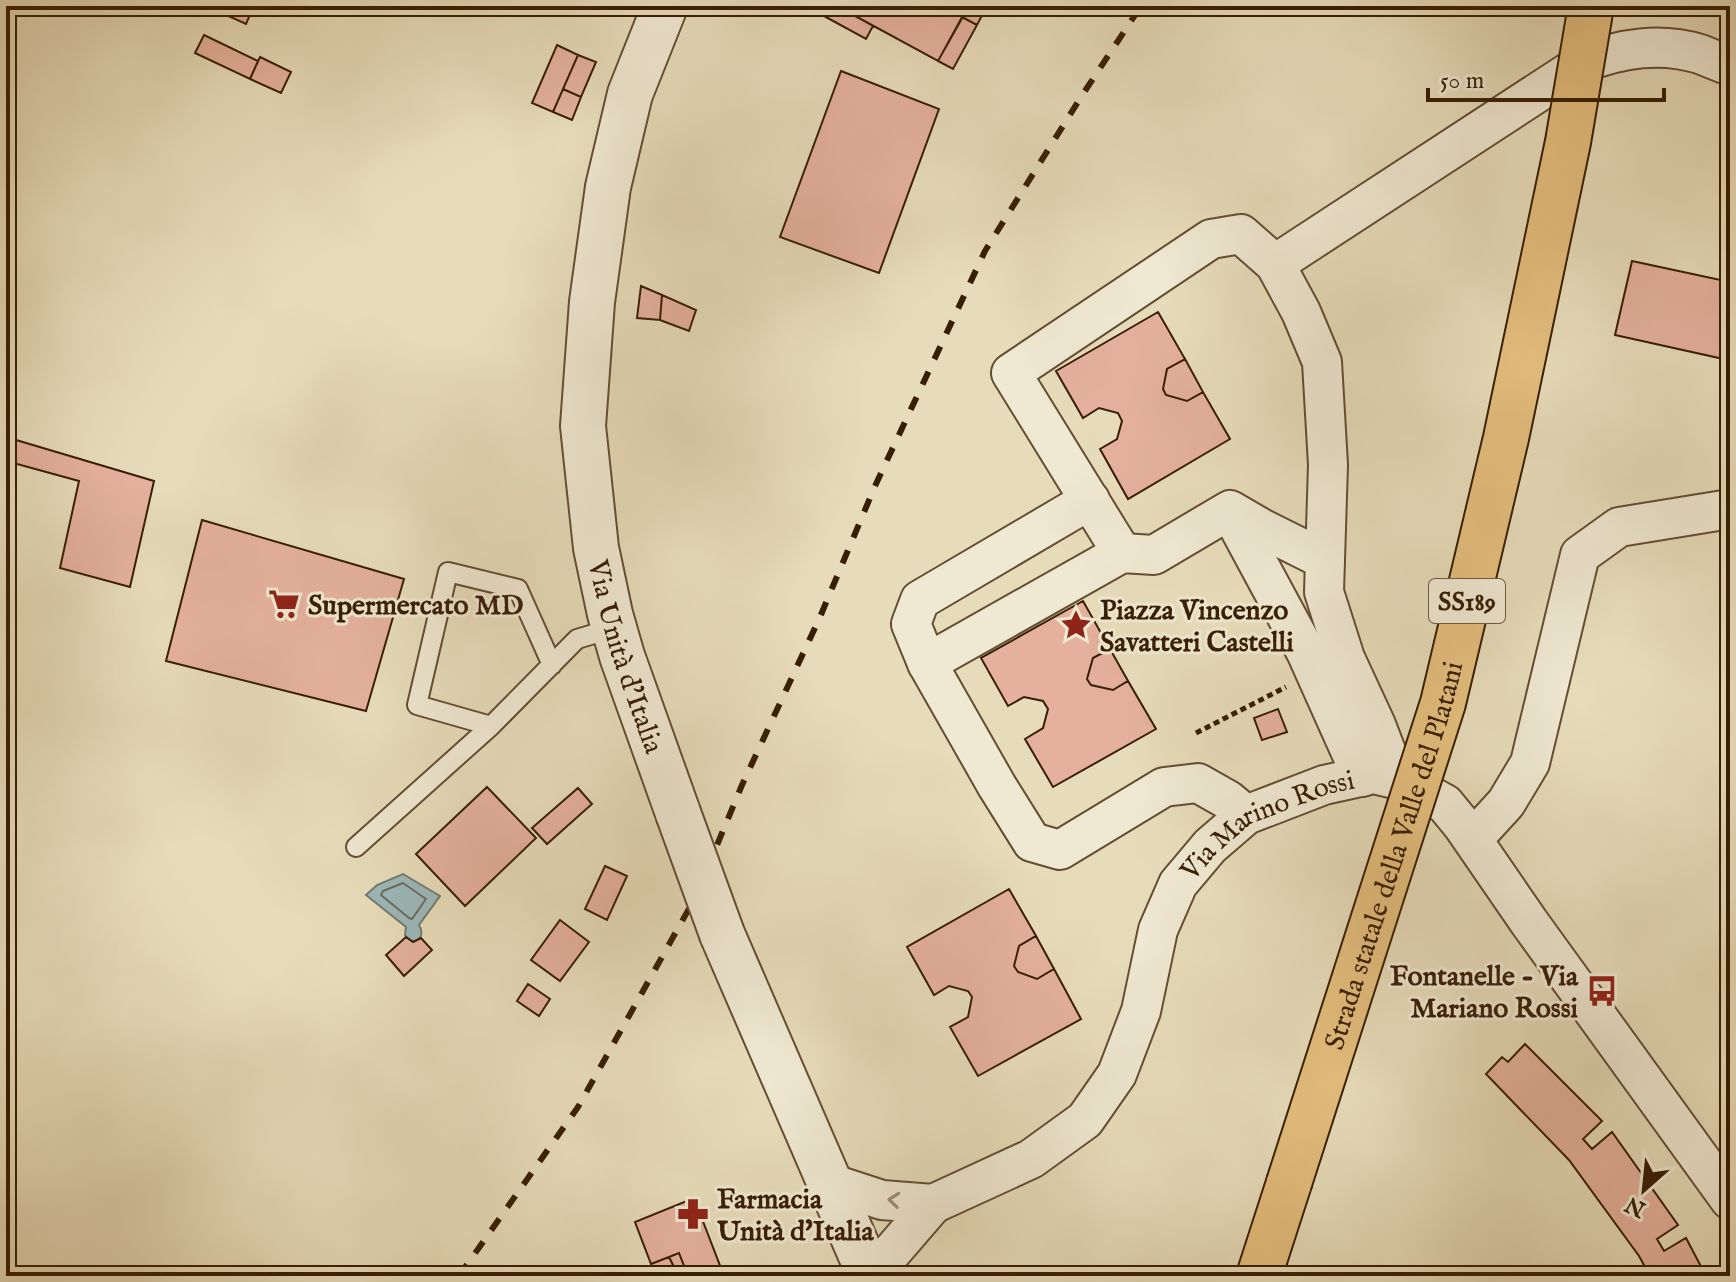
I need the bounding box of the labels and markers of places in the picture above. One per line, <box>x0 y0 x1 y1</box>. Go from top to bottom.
supermarket icon: Supermercato MD <box>267 587 301 621</box>
place label: Supermercato MD <box>308 589 524 624</box>
place label: Piazza Vincenzo Savatteri Castelli <box>1100 594 1294 661</box>
place icon: Piazza Vincenzo Savatteri Castelli <box>1059 608 1093 642</box>
place label: Fontanelle - Via Mariano Rossi <box>1390 960 1579 1027</box>
bus stop icon: Fontanelle - Via Mariano Rossi <box>1585 974 1619 1008</box>
place label: Farmacia Unità d'Italia <box>717 1183 874 1250</box>
pharmacy icon: Farmacia Unità d'Italia <box>676 1197 710 1231</box>

